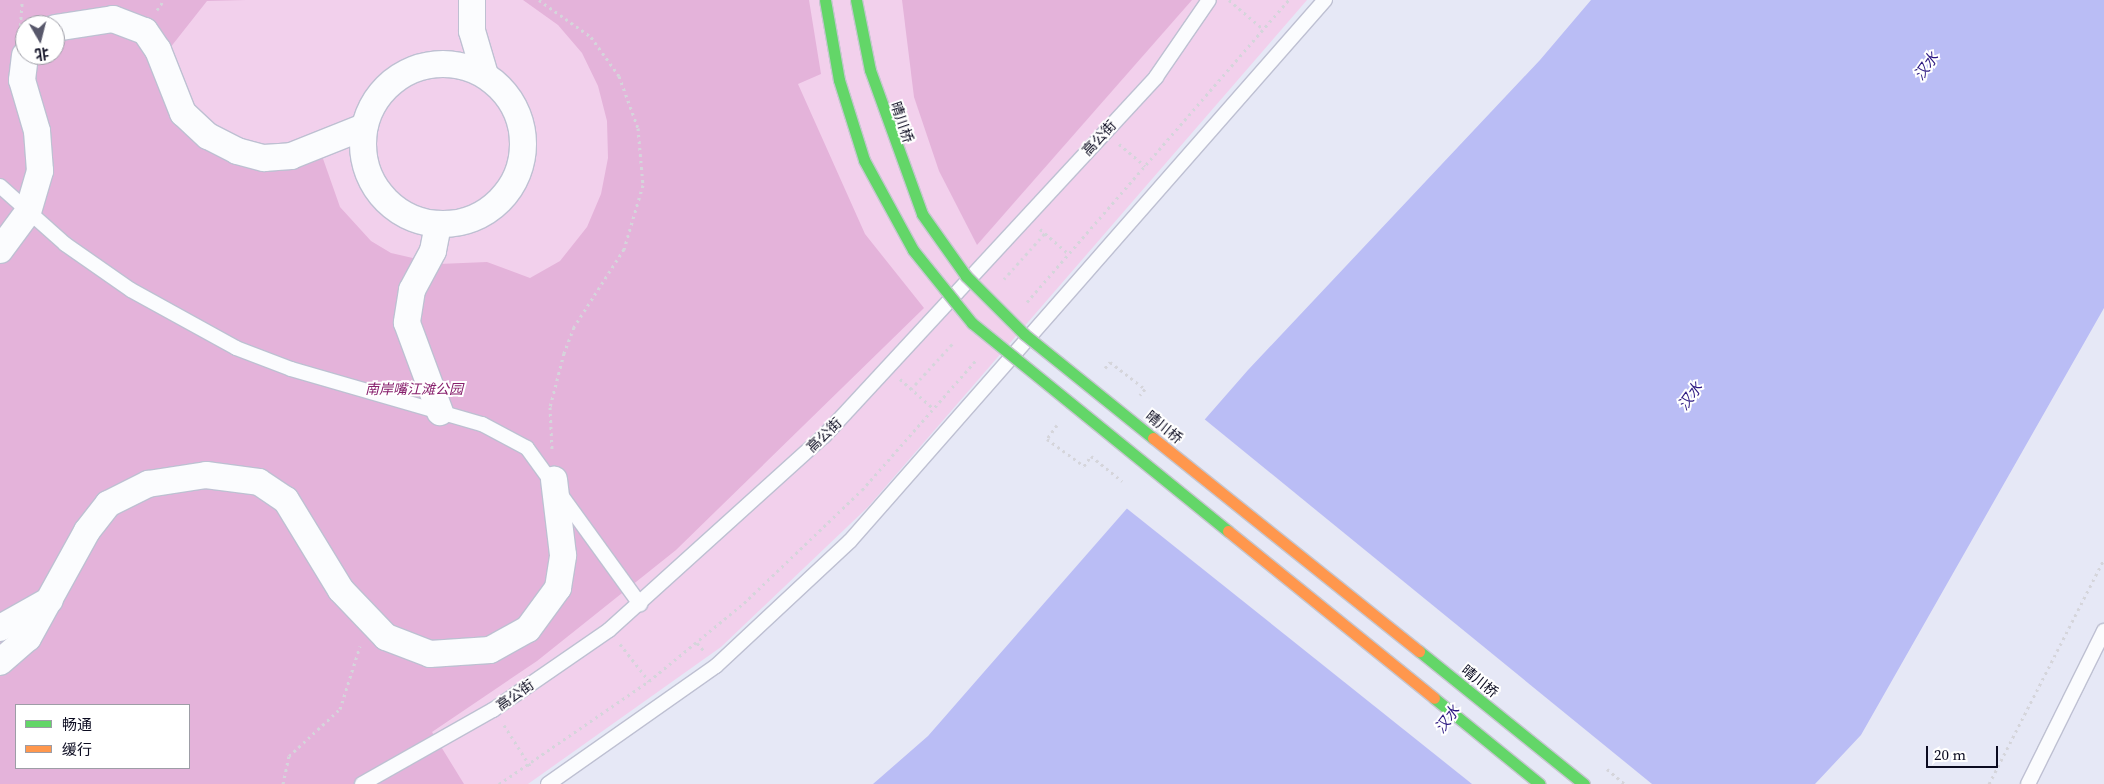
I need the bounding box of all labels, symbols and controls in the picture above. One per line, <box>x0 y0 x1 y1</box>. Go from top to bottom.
north arrow <box>15 15 65 65</box>
text: 北 <box>34 43 50 65</box>
water label: 汉水 <box>1910 49 1942 83</box>
street label: 晴川桥 <box>887 99 917 145</box>
street label: 高公街 <box>1079 117 1119 159</box>
water label: 汉水 <box>1674 379 1706 413</box>
park label: 南岸嘴江滩公园 <box>365 381 463 397</box>
street label: 晴川桥 <box>1142 407 1186 447</box>
street label: 高公街 <box>803 414 845 456</box>
street label: 晴川桥 <box>1458 661 1502 701</box>
street label: 高公街 <box>493 676 537 714</box>
water label: 汉水 <box>1431 702 1463 736</box>
legend <box>15 704 190 769</box>
text: 畅通 <box>62 714 92 735</box>
scale bar <box>1929 736 2002 768</box>
text: 缓行 <box>62 739 92 760</box>
text: 20 m <box>1934 744 1966 765</box>

